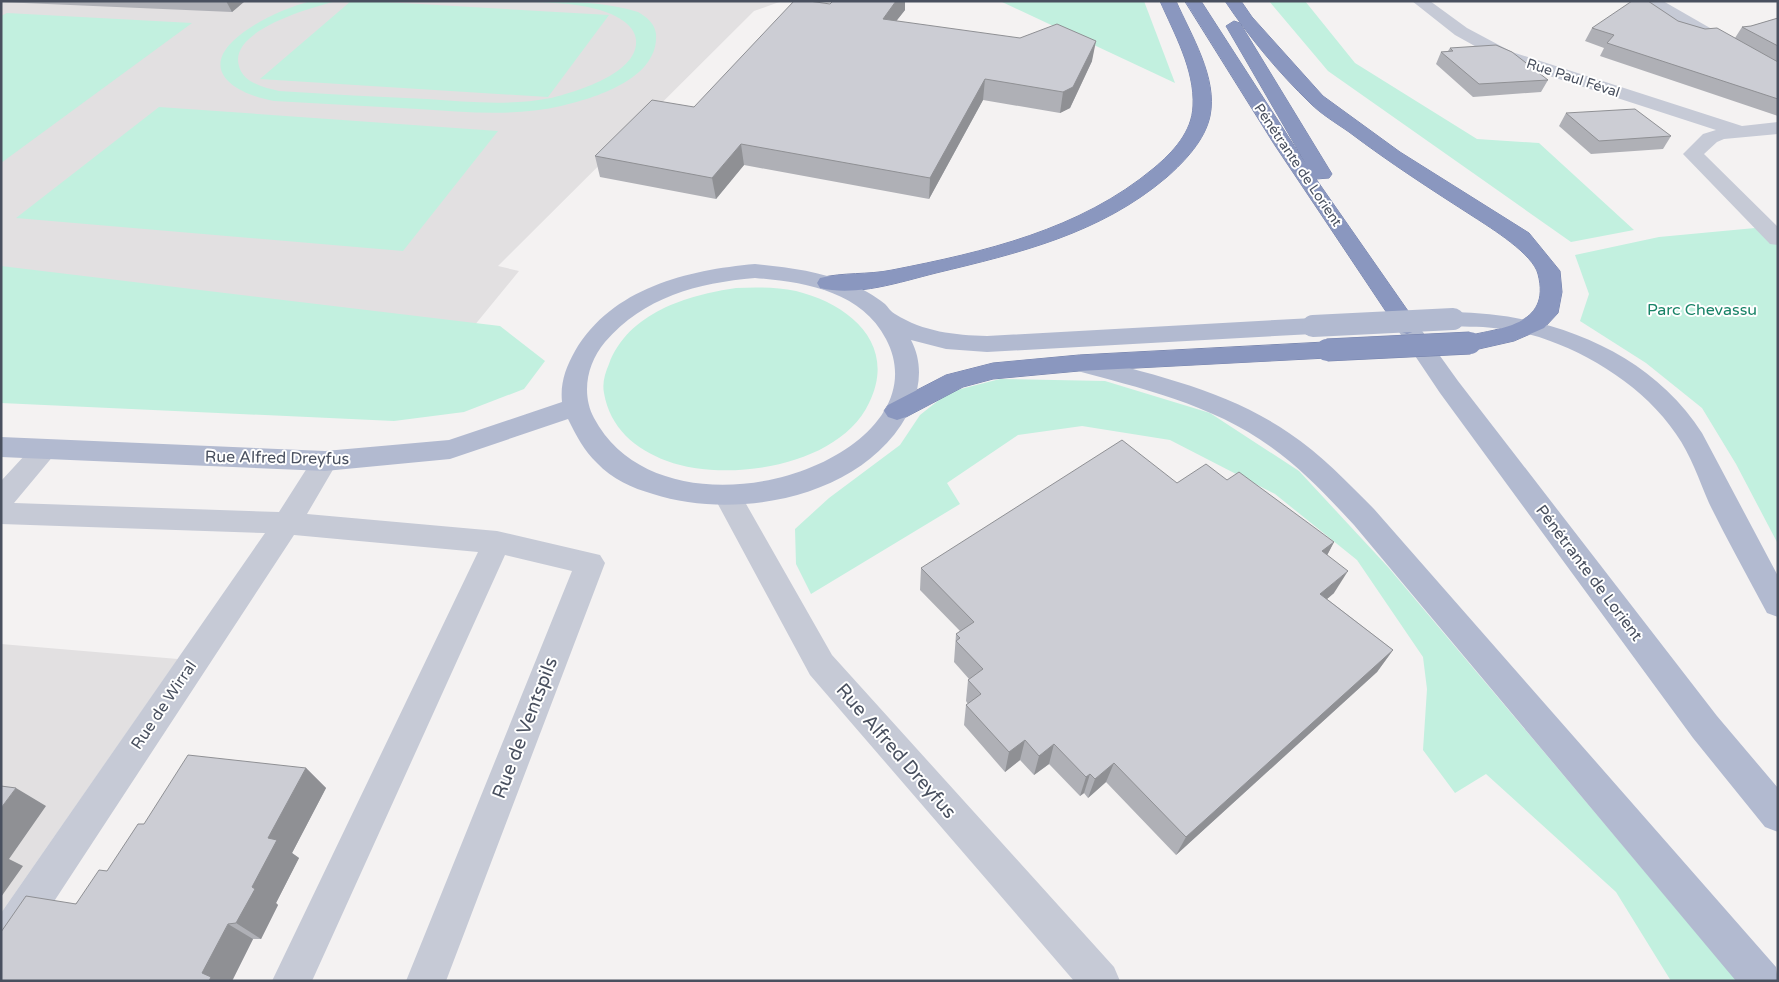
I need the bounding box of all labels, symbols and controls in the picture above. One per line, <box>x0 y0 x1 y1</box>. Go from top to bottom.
street label: Rue Paul Féval <box>1524 55 1622 101</box>
street label: Pénétrante de Lorient <box>1250 100 1346 230</box>
park label: Parc Chevassu <box>1647 300 1757 320</box>
street label: Rue Alfred Dreyfus <box>205 447 349 469</box>
street label: Pénétrante de Lorient <box>1531 501 1647 645</box>
street label: Rue de Ventspils <box>488 654 562 802</box>
street label: Rue de Wirral <box>127 657 201 753</box>
street label: Rue Alfred Dreyfus <box>831 679 961 823</box>

